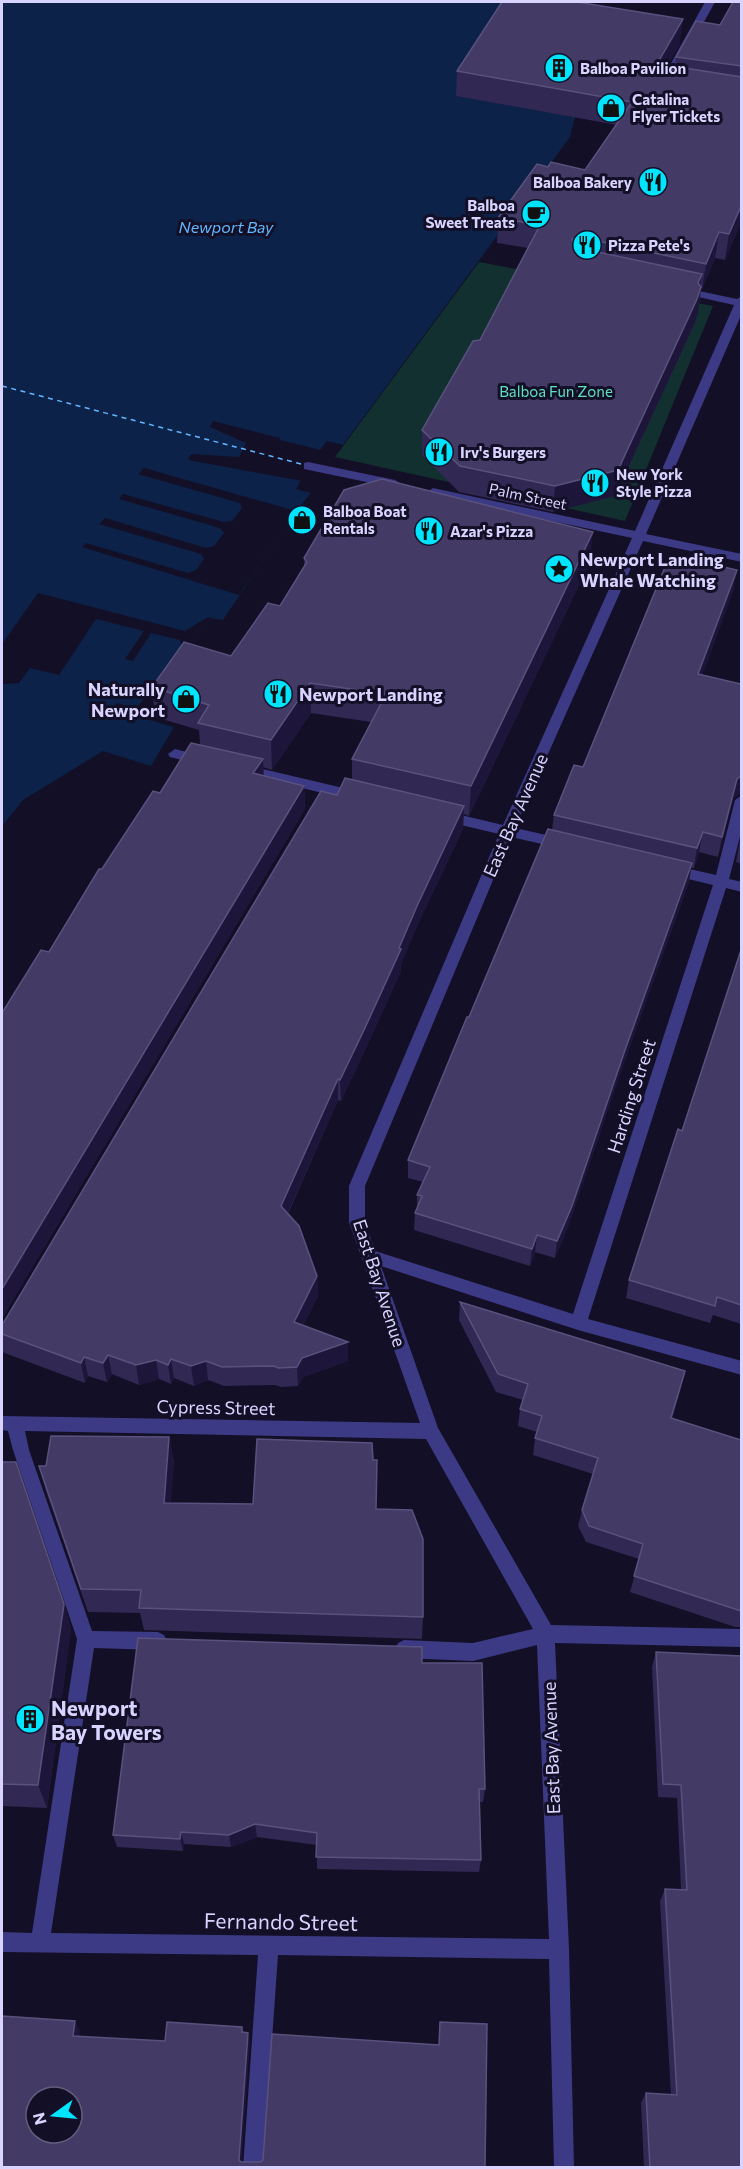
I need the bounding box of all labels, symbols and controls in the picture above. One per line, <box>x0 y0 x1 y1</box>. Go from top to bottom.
building icon: Balboa Pavilion <box>543 52 575 84</box>
place label: Balboa Pavilion <box>580 59 686 77</box>
place label: Catalina Flyer Tickets <box>632 90 720 125</box>
shop icon: Catalina Flyer Tickets <box>595 92 627 124</box>
restaurant icon: Balboa Bakery <box>637 166 669 198</box>
place label: Balboa Bakery <box>533 173 633 191</box>
place label: Balboa Sweet Treats <box>425 196 515 231</box>
cafe icon: Balboa Sweet Treats <box>520 198 552 230</box>
water label: Newport Bay <box>179 217 274 236</box>
restaurant icon: Pizza Pete's <box>571 229 603 261</box>
place label: Pizza Pete's <box>608 236 690 254</box>
park label: Balboa Fun Zone <box>499 382 613 400</box>
restaurant icon: Irv's Burgers <box>423 436 455 468</box>
place label: Irv's Burgers <box>460 443 546 461</box>
place label: New York Style Pizza <box>616 465 692 500</box>
restaurant icon: New York Style Pizza <box>579 467 611 499</box>
street label: Palm Street <box>487 479 569 513</box>
place label: Balboa Boat Rentals <box>323 502 407 537</box>
shop icon: Balboa Boat Rentals <box>286 504 318 536</box>
restaurant icon: Azar's Pizza <box>413 515 445 547</box>
place label: Azar's Pizza <box>450 522 533 540</box>
place label: Newport Landing Whale Watching <box>580 548 724 591</box>
place icon: Newport Landing Whale Watching <box>543 553 575 585</box>
place label: Naturally Newport <box>88 678 165 721</box>
restaurant icon: Newport Landing <box>262 678 294 710</box>
shop icon: Naturally Newport <box>170 683 202 715</box>
place label: Newport Landing <box>299 683 443 705</box>
street label: East Bay Avenue <box>478 750 552 880</box>
street label: Harding Street <box>602 1036 660 1156</box>
street label: East Bay Avenue <box>349 1217 411 1349</box>
street label: Cypress Street <box>156 1395 276 1419</box>
street label: East Bay Avenue <box>538 1681 564 1815</box>
place label: Newport Bay Towers <box>51 1695 162 1744</box>
building icon: Newport Bay Towers <box>14 1703 46 1735</box>
street label: Fernando Street <box>204 1907 358 1935</box>
north arrow <box>24 2085 84 2145</box>
text: N <box>28 2111 50 2127</box>

